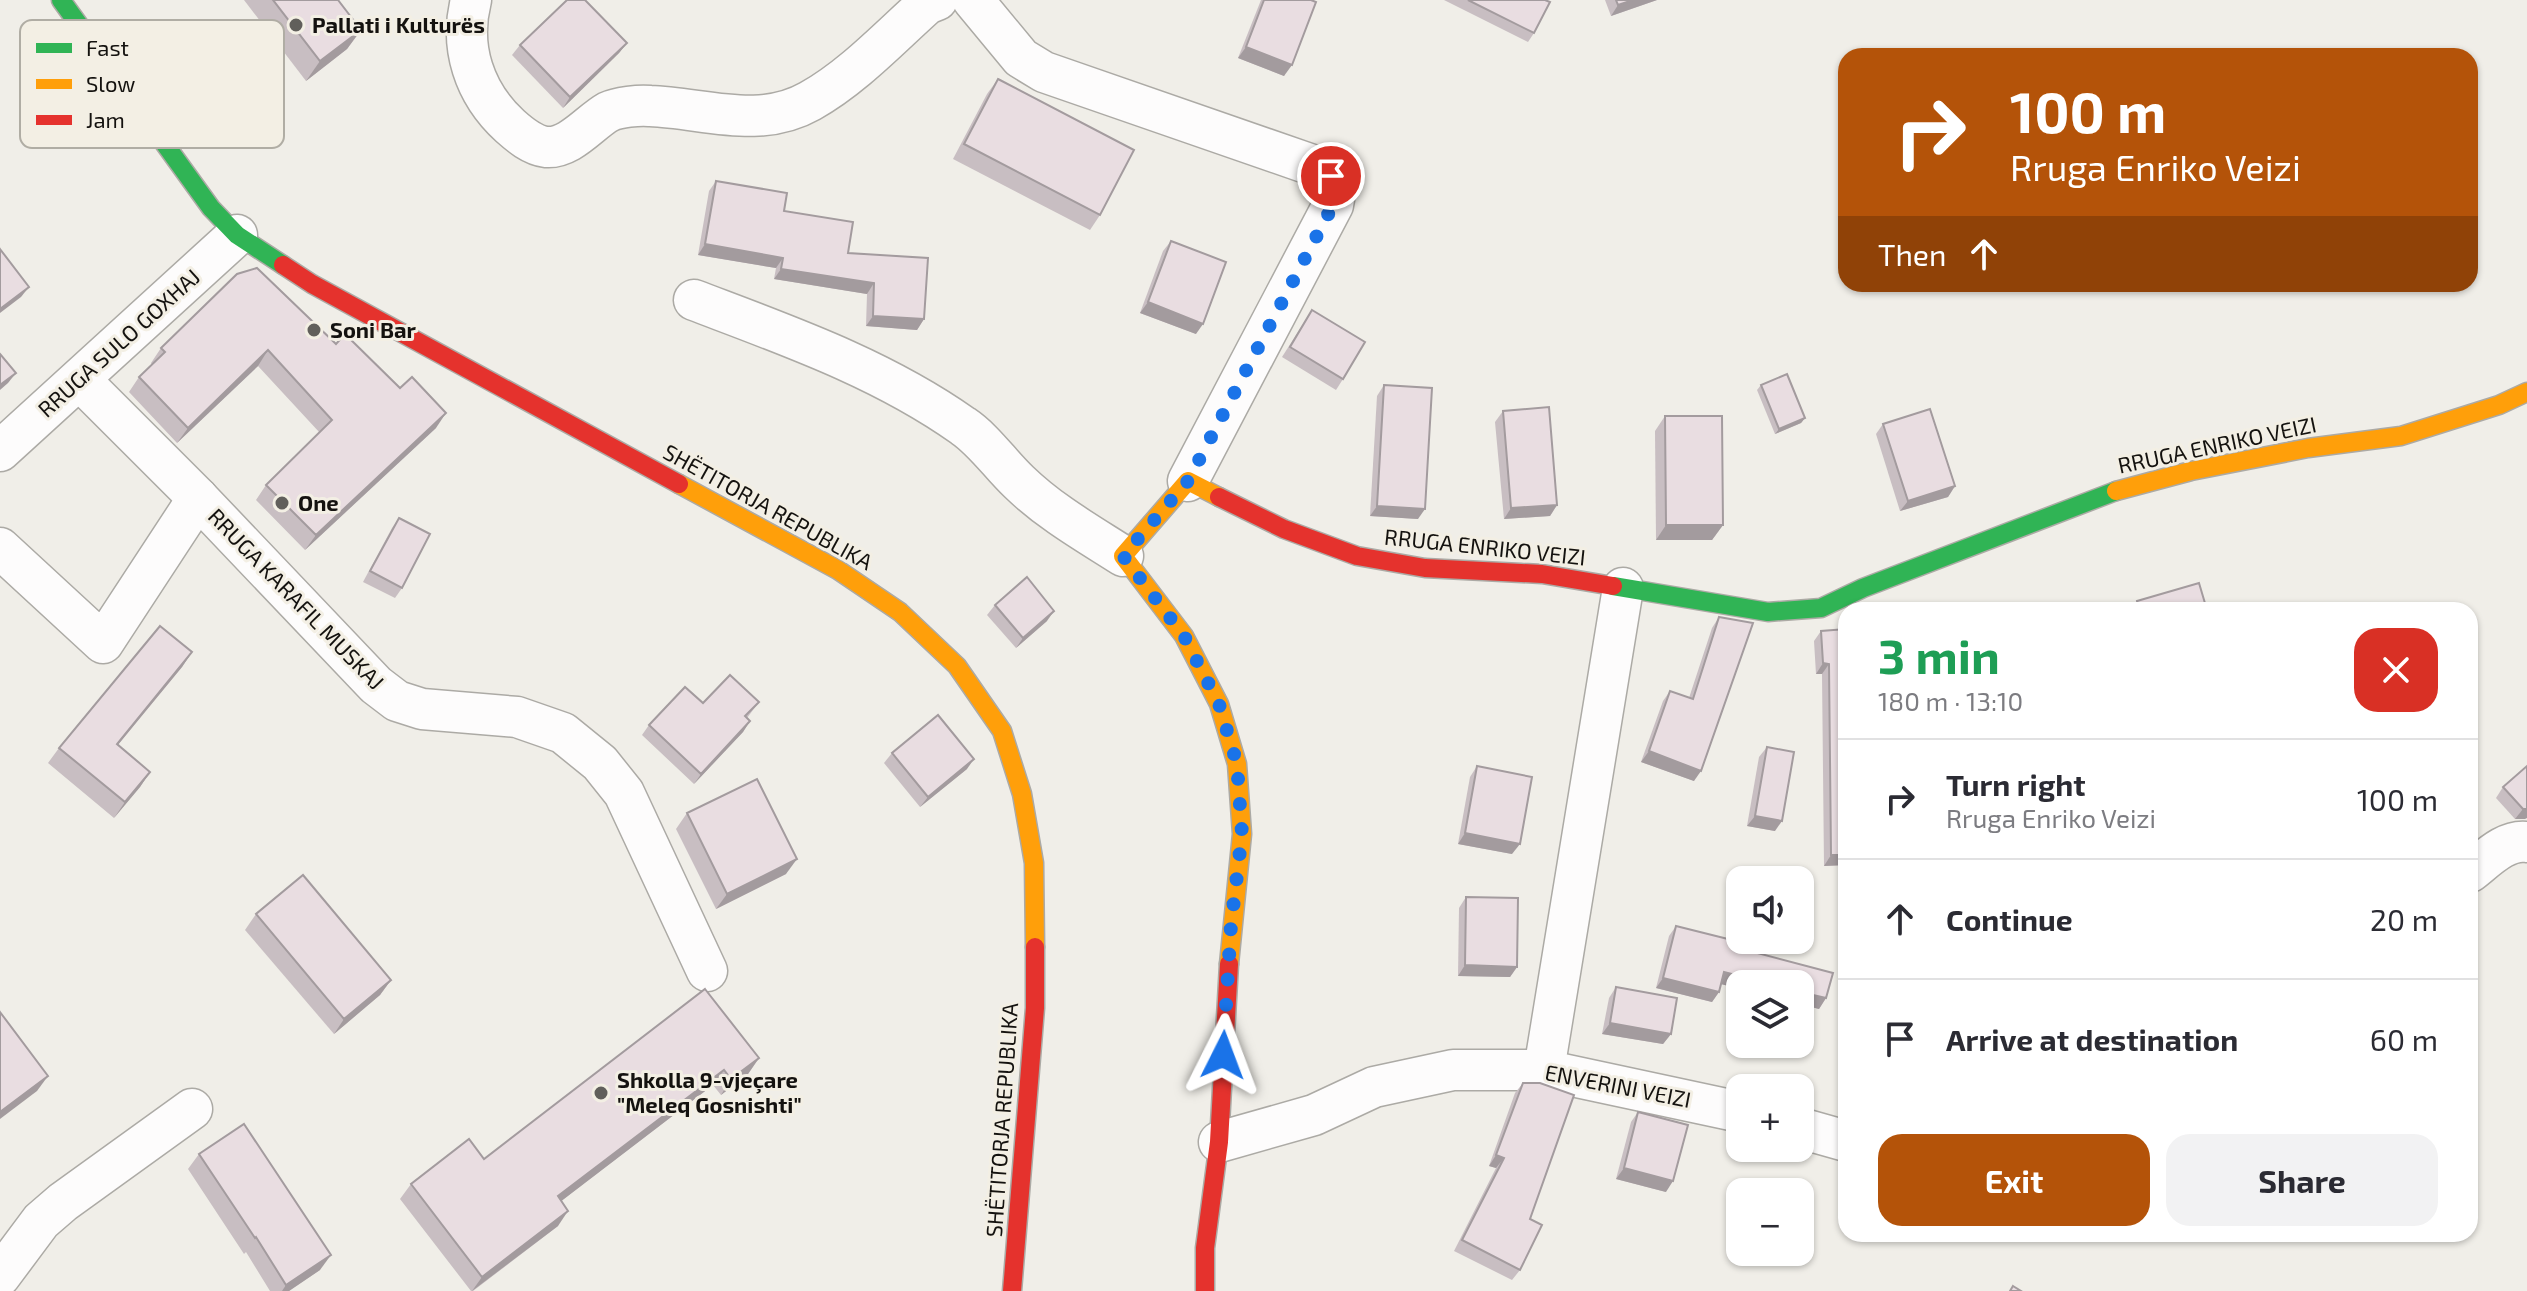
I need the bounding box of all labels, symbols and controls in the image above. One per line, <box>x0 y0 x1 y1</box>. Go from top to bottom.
place label: Pallati i Kulturës <box>312 11 485 37</box>
marker: Pallati i Kulturës <box>287 16 305 34</box>
legend <box>20 20 284 148</box>
text: Fast <box>86 34 129 60</box>
text: Slow <box>86 70 135 96</box>
text: 100 m <box>2010 77 2166 144</box>
icon: right <box>1878 80 1982 184</box>
text: Jam <box>86 106 125 132</box>
pin <box>1297 142 1365 210</box>
text: Rruga Enriko Veizi <box>2010 145 2301 188</box>
icon: arrive <box>1309 154 1353 198</box>
icon: ahead <box>1962 232 2006 276</box>
text: Then <box>1878 236 1946 272</box>
street label: RRUGA SULO GOXHAJ <box>32 263 205 422</box>
place label: Soni Bar <box>330 316 417 342</box>
marker: Soni Bar <box>305 321 323 339</box>
street label: RRUGA ENRIKO VEIZI <box>2115 410 2318 478</box>
street label: SHËTITORJA REPUBLIKA <box>659 438 878 575</box>
place label: One <box>298 489 339 515</box>
marker: One <box>273 494 291 512</box>
street label: RRUGA KARAFIL MUSKAJ <box>203 502 390 694</box>
street label: RRUGA ENRIKO VEIZI <box>1383 523 1587 570</box>
text: 3 min <box>1878 626 2000 684</box>
button: close <box>2354 628 2438 712</box>
text: 180 m · 13:10 <box>1878 685 2023 716</box>
text: Turn right <box>1946 766 2086 802</box>
icon: right <box>1878 777 1922 821</box>
text: 100 m <box>2357 781 2438 817</box>
text: Rruga Enriko Veizi <box>1946 802 2156 833</box>
map controls <box>1726 866 1814 1266</box>
button: sound <box>1726 866 1814 954</box>
icon: ahead <box>1878 897 1922 941</box>
text: Continue <box>1946 901 2073 937</box>
text: 20 m <box>2370 901 2438 937</box>
button: layers <box>1726 970 1814 1058</box>
street label: SHËTITORJA REPUBLIKA <box>980 1001 1022 1238</box>
position arrow <box>1181 1013 1265 1097</box>
icon: arrive <box>1878 1017 1922 1061</box>
text: Arrive at destination <box>1946 1021 2238 1057</box>
text: 60 m <box>2370 1021 2438 1057</box>
street label: ENVERINI VEIZI <box>1543 1058 1693 1112</box>
place label: Shkolla 9-vjeçare "Meleq Gosnishti" <box>617 1066 802 1117</box>
button: + <box>1726 1074 1814 1162</box>
marker: Shkolla 9-vjeçare "Meleq Gosnishti" <box>592 1084 610 1102</box>
button: Exit <box>1878 1134 2150 1226</box>
button: Share <box>2166 1134 2438 1226</box>
button: − <box>1726 1178 1814 1266</box>

